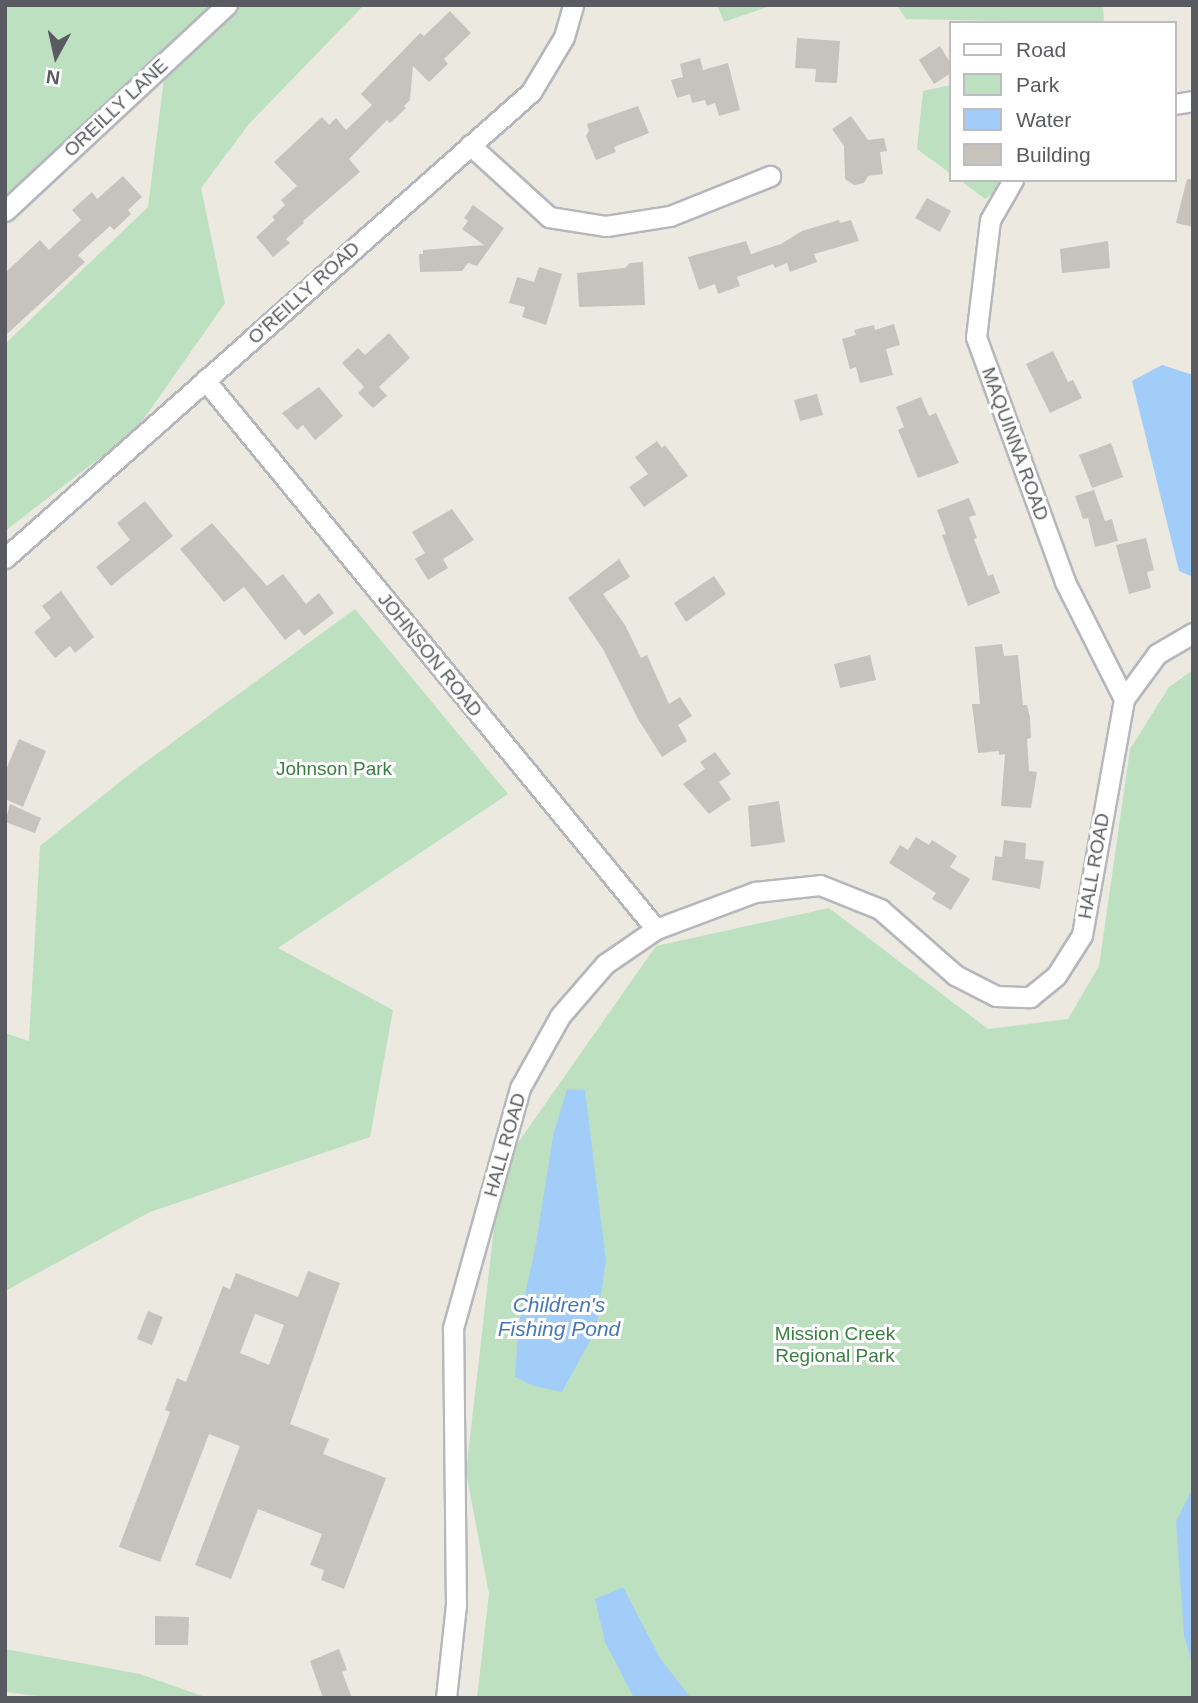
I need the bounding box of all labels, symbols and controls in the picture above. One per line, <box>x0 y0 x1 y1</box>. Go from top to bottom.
north arrow <box>21 21 91 91</box>
legend <box>950 21 1177 182</box>
text: Road <box>1016 38 1066 61</box>
street label: OREILLY LANE <box>59 54 173 162</box>
text: N <box>45 66 61 89</box>
text: Park <box>1016 73 1059 96</box>
text: Water <box>1016 108 1071 131</box>
text: Building <box>1016 143 1091 166</box>
street label: O'REILLY ROAD <box>243 237 365 349</box>
street label: MAQUINNA ROAD <box>976 364 1054 524</box>
street label: JOHNSON ROAD <box>373 588 487 722</box>
park label: Johnson Park <box>276 758 392 780</box>
street label: HALL ROAD <box>1073 811 1115 921</box>
street label: HALL ROAD <box>479 1090 531 1200</box>
water label: Children's Fishing Pond <box>498 1292 620 1342</box>
park label: Mission Creek Regional Park <box>775 1323 895 1367</box>

